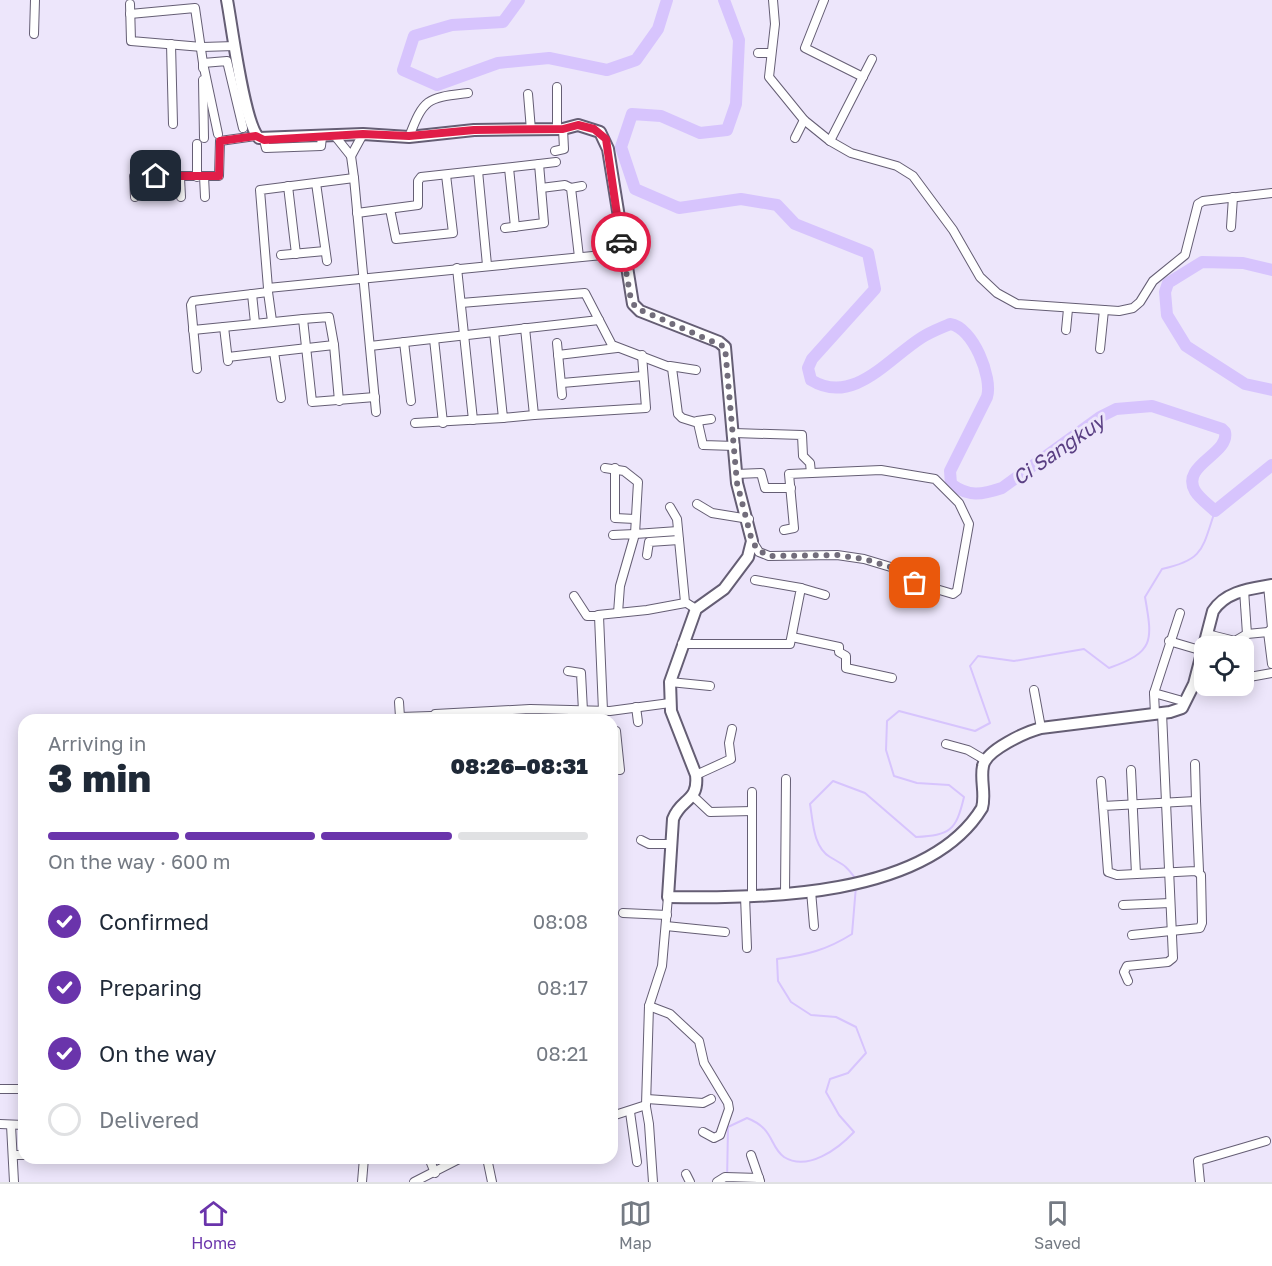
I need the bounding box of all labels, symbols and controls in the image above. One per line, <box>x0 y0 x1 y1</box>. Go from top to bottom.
pin <box>130 150 181 201</box>
icon: home <box>139 159 172 192</box>
courier <box>591 212 651 272</box>
icon: car <box>605 226 638 259</box>
water label: Ci Sangkuy <box>1007 407 1112 490</box>
pin <box>889 557 940 608</box>
icon: bag <box>898 566 931 599</box>
map controls <box>1194 636 1254 696</box>
button: locate <box>1194 636 1254 696</box>
text: Arriving in <box>48 731 146 755</box>
text: 08:26–08:31 <box>450 752 588 779</box>
text: 3 min <box>48 754 151 801</box>
text: On the way · 600 m <box>48 849 231 873</box>
icon: check <box>48 905 81 938</box>
text: Confirmed <box>99 908 209 935</box>
text: 08:08 <box>533 909 588 933</box>
icon: check <box>48 971 81 1004</box>
text: Preparing <box>99 974 202 1001</box>
text: 08:17 <box>537 975 588 999</box>
icon: check <box>48 1037 81 1070</box>
text: On the way <box>99 1040 217 1067</box>
text: 08:21 <box>536 1041 588 1065</box>
text: Delivered <box>99 1106 199 1133</box>
tab: Home <box>191 1197 236 1253</box>
tab: Map <box>619 1197 652 1253</box>
tab: Saved <box>1034 1197 1081 1253</box>

